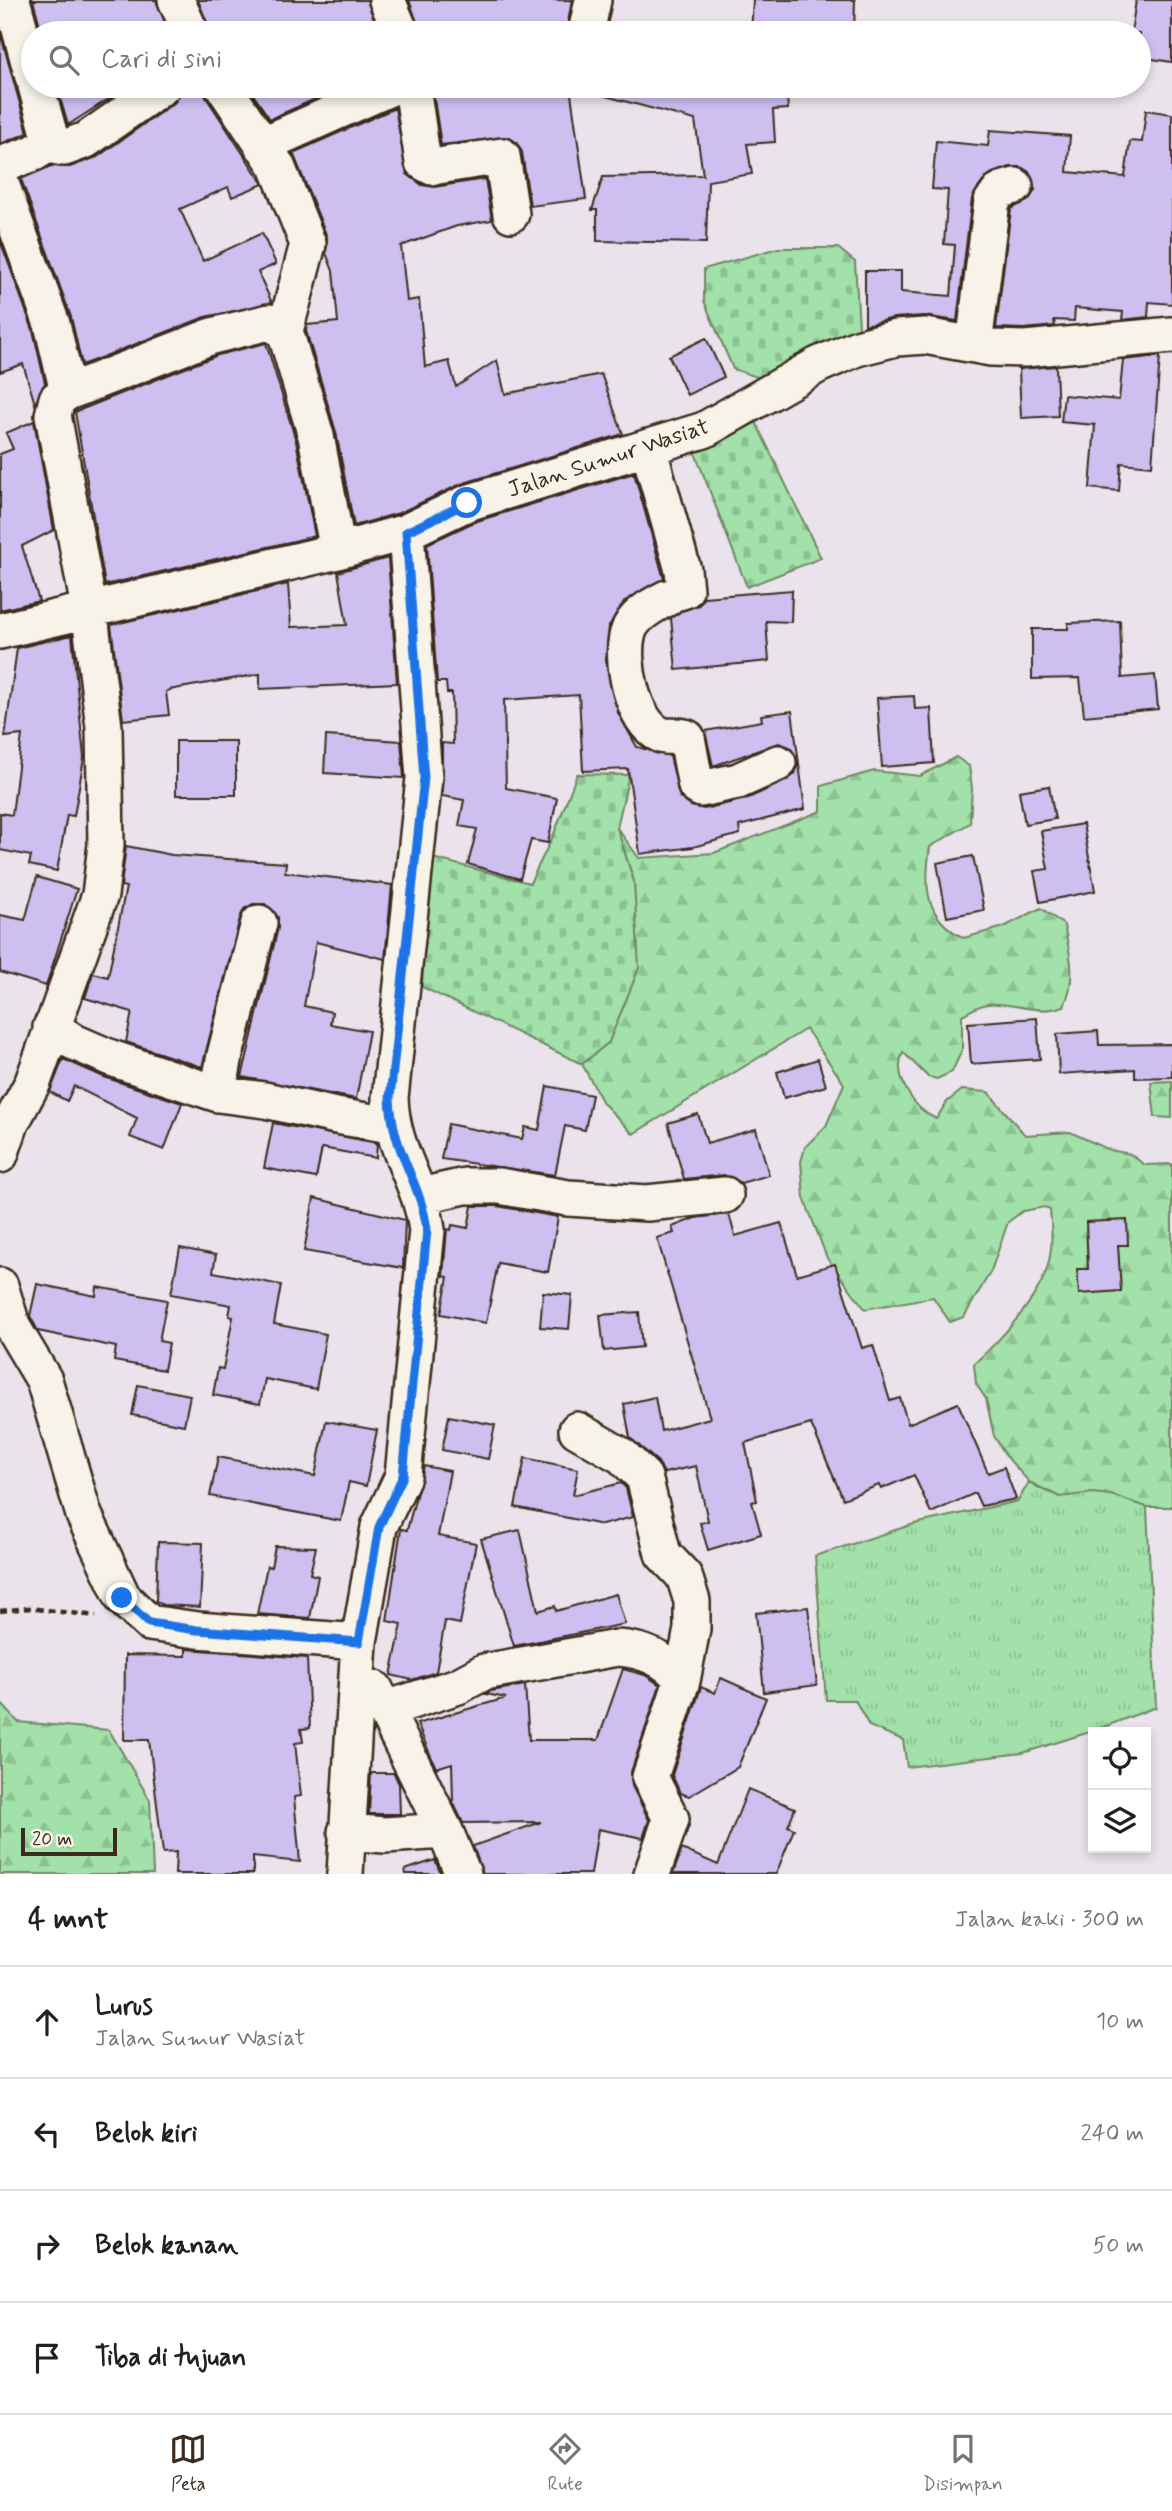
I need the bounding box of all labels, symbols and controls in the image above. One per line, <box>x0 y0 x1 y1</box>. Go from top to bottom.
search box <box>21 21 1151 98</box>
icon: search <box>45 41 83 79</box>
text: Cari di sini <box>101 43 222 77</box>
street label: Jalan Sumur Wasiat <box>504 412 713 506</box>
route start <box>451 487 482 518</box>
route end <box>106 1582 137 1613</box>
map controls <box>1088 1727 1151 1853</box>
button: locate <box>1088 1727 1151 1790</box>
button: layers <box>1088 1790 1151 1853</box>
scale bar <box>21 1825 117 1857</box>
text: 20 m <box>32 1827 72 1852</box>
text: 4 mnt <box>28 1900 108 1939</box>
text: Jalan kaki · 300 m <box>955 1905 1144 1935</box>
text: Lurus <box>95 1990 153 2024</box>
icon: ahead <box>28 2003 66 2041</box>
text: 10 m <box>1096 2007 1144 2037</box>
text: Jalan Sumur Wasiat <box>95 2024 305 2054</box>
icon: left <box>28 2115 66 2153</box>
text: Belok kiri <box>95 2117 197 2151</box>
text: 240 m <box>1080 2119 1144 2149</box>
icon: right <box>28 2227 66 2265</box>
text: Belok kanan <box>95 2229 238 2263</box>
text: 50 m <box>1093 2231 1144 2261</box>
icon: arrive <box>28 2339 66 2377</box>
text: Tiba di tujuan <box>95 2341 246 2375</box>
tab: Peta <box>169 2430 207 2497</box>
tab: Rute <box>546 2430 584 2497</box>
tab: Disimpan <box>923 2430 1003 2497</box>

